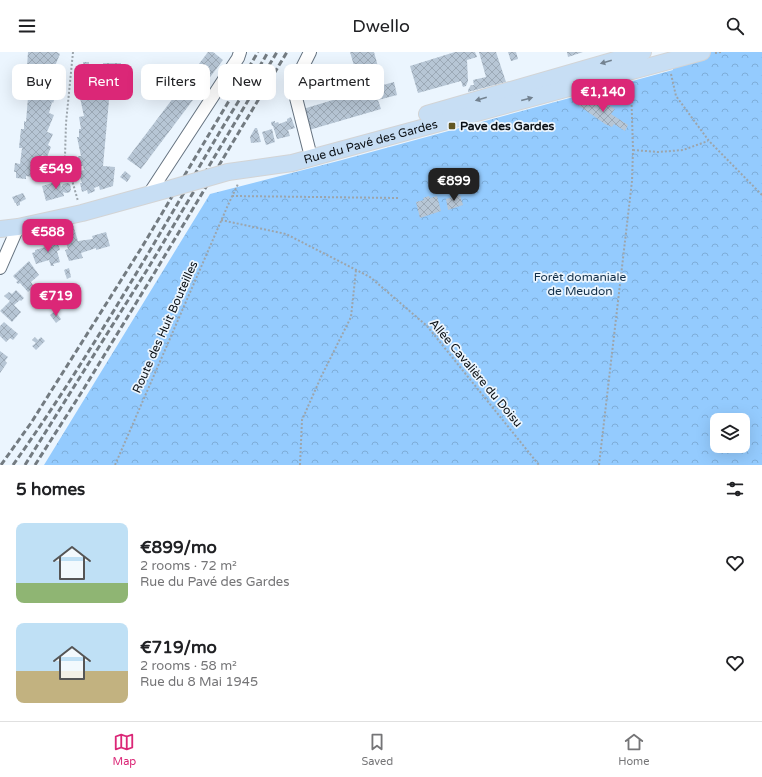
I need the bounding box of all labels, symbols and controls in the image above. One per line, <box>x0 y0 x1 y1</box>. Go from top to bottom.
icon: menu <box>16 15 38 37</box>
text: Dwello <box>352 15 410 37</box>
icon: search <box>724 15 746 37</box>
one-way arrow <box>600 59 612 65</box>
chip: Buy <box>12 64 66 100</box>
chip: Rent <box>74 64 133 100</box>
chip: Filters <box>141 64 210 100</box>
chip: New <box>218 64 276 100</box>
chip: Apartment <box>284 64 384 100</box>
pin: €1,140 <box>570 79 636 113</box>
text: €1,140 <box>581 84 625 100</box>
one-way arrow <box>475 96 487 102</box>
one-way arrow <box>521 96 533 102</box>
street label: Rue du Pavé des Gardes <box>302 117 439 167</box>
place label: Pave des Gardes <box>460 119 554 133</box>
marker: Pave des Gardes <box>447 121 457 131</box>
pin: €549 <box>32 156 80 190</box>
text: €549 <box>39 161 73 177</box>
pin: €899 <box>430 168 478 202</box>
text: €899 <box>437 173 471 189</box>
pin: €588 <box>24 219 72 253</box>
text: €588 <box>31 224 65 240</box>
street label: Route des Huit Bouteilles <box>129 258 201 395</box>
park label: Forêt domaniale de Meudon <box>534 270 626 298</box>
pin: €719 <box>32 283 80 317</box>
text: €719 <box>39 288 73 304</box>
street label: Allée Cavalière du Doisu <box>427 316 525 430</box>
map controls <box>710 413 750 453</box>
button: layers <box>710 413 750 453</box>
icon: filters <box>724 478 746 500</box>
text: 5 homes <box>16 479 85 500</box>
text: €899/mo <box>140 537 217 558</box>
icon: home <box>48 539 96 587</box>
icon: heart <box>724 552 746 574</box>
text: 2 rooms · 72 m² <box>140 558 237 574</box>
text: Rue du Pavé des Gardes <box>140 574 289 590</box>
text: €719/mo <box>140 637 217 658</box>
icon: home <box>48 639 96 687</box>
icon: heart <box>724 652 746 674</box>
text: 2 rooms · 58 m² <box>140 658 237 674</box>
text: Rue du 8 Mai 1945 <box>140 674 258 690</box>
tab: Map <box>113 731 136 768</box>
tab: Saved <box>361 731 393 768</box>
tab: Home <box>618 731 649 768</box>

